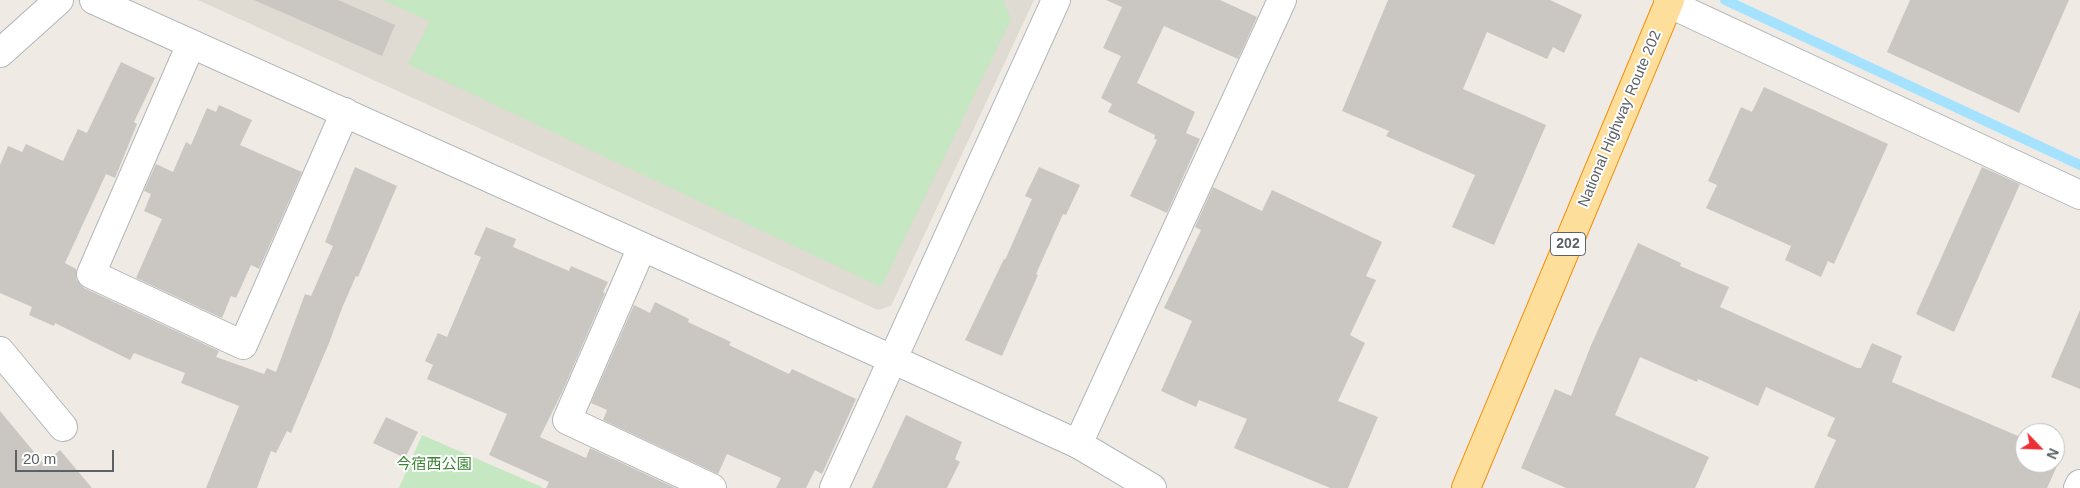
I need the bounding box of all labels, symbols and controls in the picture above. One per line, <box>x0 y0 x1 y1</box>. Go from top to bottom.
street label: National Highway Route 202 <box>1575 28 1665 210</box>
road number: 202 <box>1550 232 1586 255</box>
north arrow <box>2015 423 2065 473</box>
scale bar <box>18 440 116 472</box>
text: N <box>2043 446 2062 462</box>
text: 20 m <box>23 450 56 467</box>
park label: 今宿西公園 <box>397 456 471 474</box>

